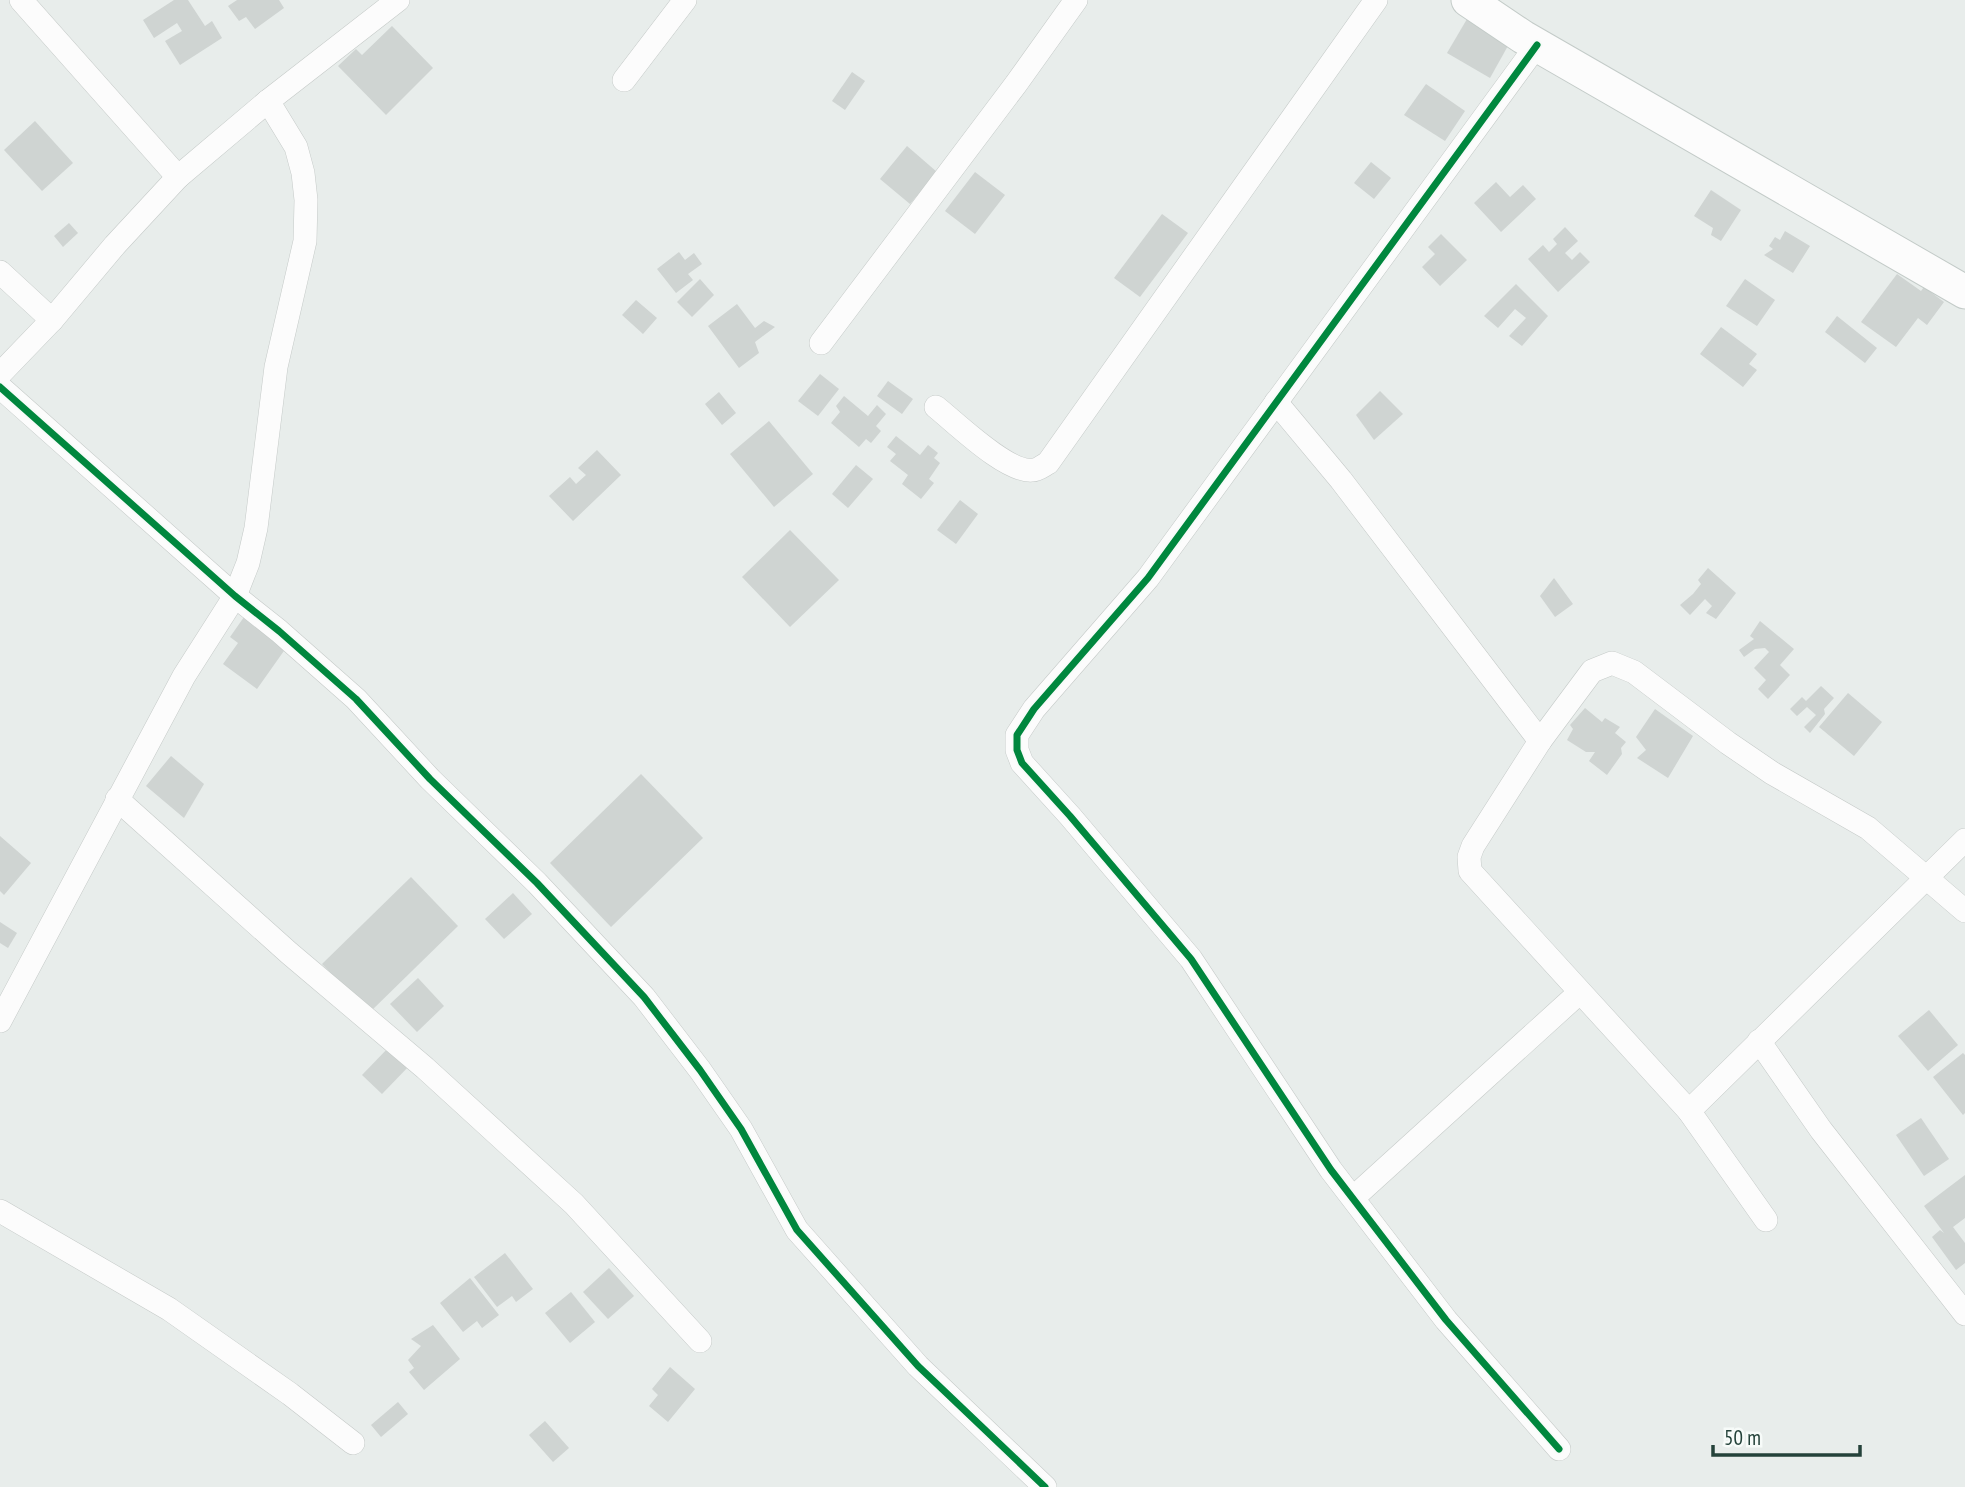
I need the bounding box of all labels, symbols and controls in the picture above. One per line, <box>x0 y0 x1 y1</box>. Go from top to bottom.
scale bar <box>1713 1414 1860 1458</box>
text: 50 m <box>1724 1424 1761 1451</box>

